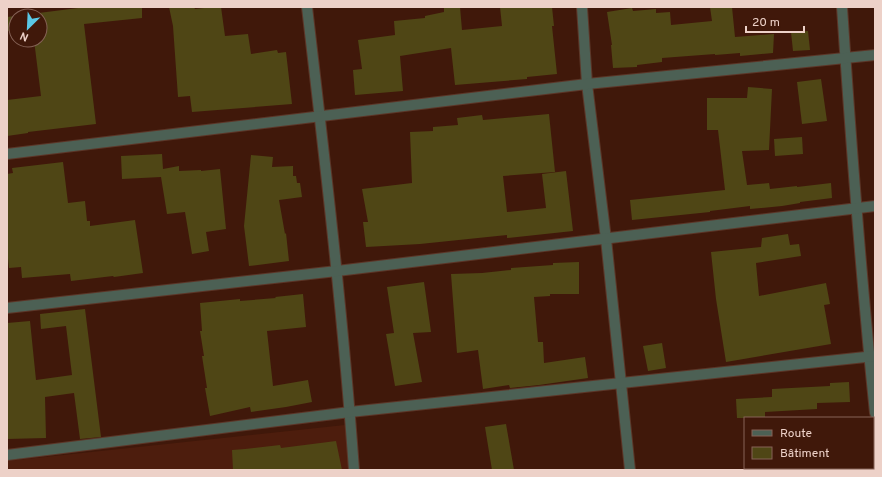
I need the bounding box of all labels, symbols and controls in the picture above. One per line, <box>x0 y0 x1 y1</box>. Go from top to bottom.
north arrow <box>8 8 48 48</box>
scale bar <box>746 8 804 34</box>
text: 20 m <box>752 15 780 31</box>
text: N <box>18 28 31 44</box>
legend <box>744 417 874 469</box>
text: Route <box>780 426 812 442</box>
text: Bâtiment <box>780 446 830 462</box>

